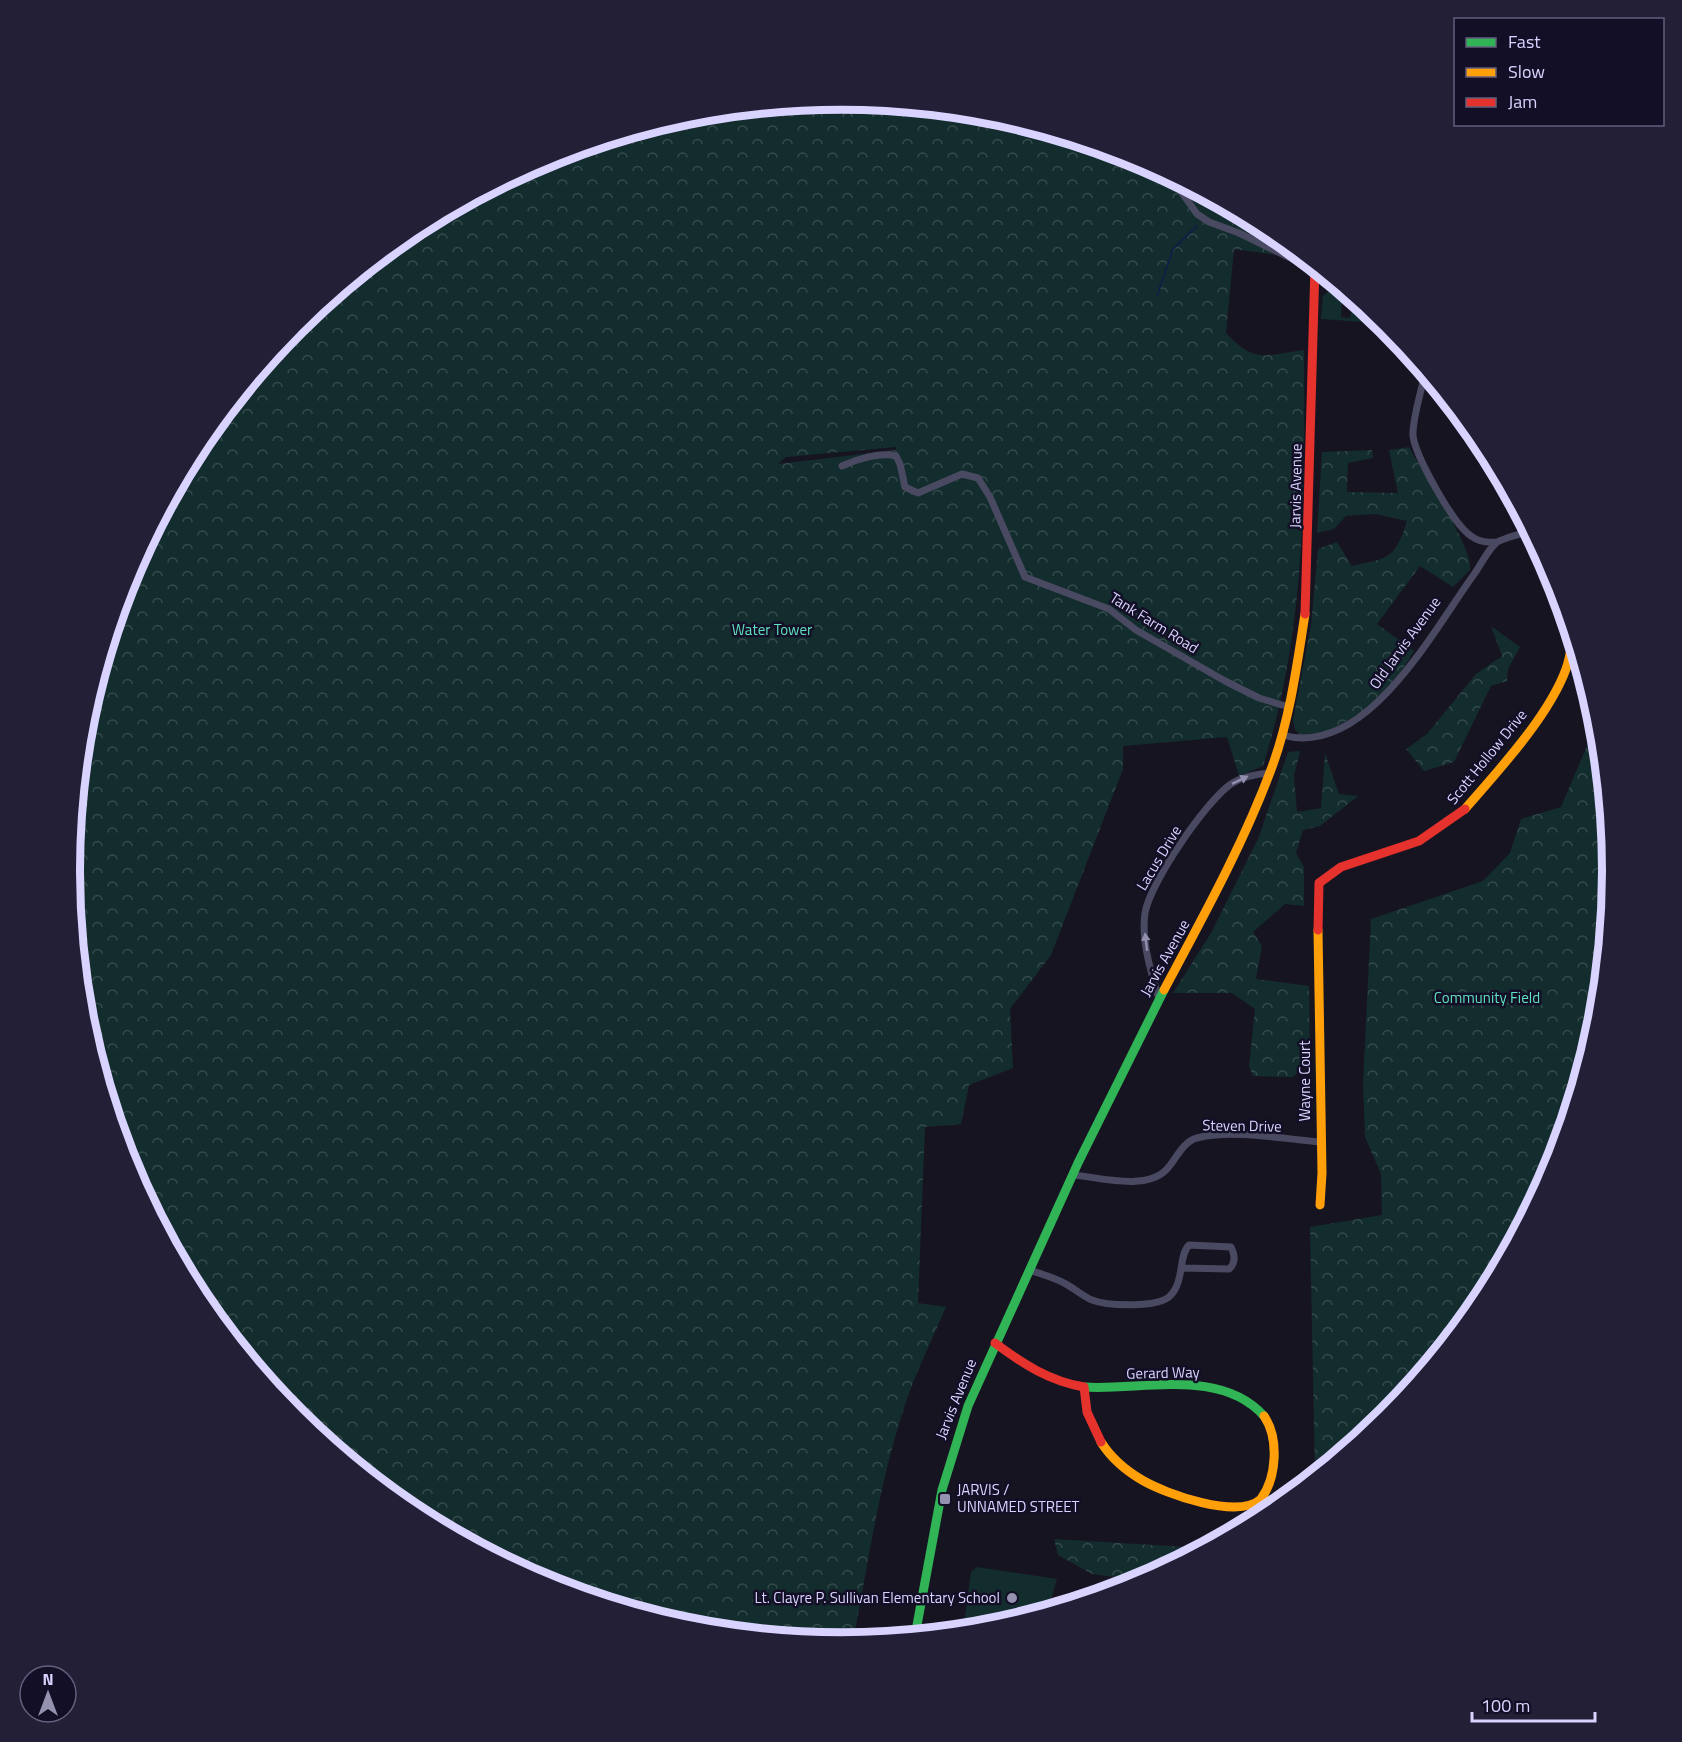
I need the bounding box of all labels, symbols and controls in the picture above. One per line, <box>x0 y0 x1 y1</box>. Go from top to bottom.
legend <box>1454 18 1664 126</box>
text: Fast <box>1508 28 1541 55</box>
text: Slow <box>1508 58 1545 85</box>
text: Jam <box>1508 88 1537 115</box>
street label: Jarvis Avenue <box>1283 443 1308 529</box>
street label: Tank Farm Road <box>1105 586 1203 659</box>
street label: Old Jarvis Avenue <box>1363 592 1446 694</box>
park label: Water Tower <box>732 618 812 641</box>
street label: Scott Hollow Drive <box>1441 704 1532 809</box>
one-way arrow <box>1231 776 1248 785</box>
street label: Lacus Drive <box>1130 821 1187 895</box>
street label: Jarvis Avenue <box>1134 915 1195 1000</box>
one-way arrow <box>1142 932 1151 951</box>
park label: Community Field <box>1434 986 1540 1009</box>
street label: Wayne Court <box>1293 1040 1316 1122</box>
street label: Steven Drive <box>1202 1113 1282 1138</box>
street label: Jarvis Avenue <box>929 1355 982 1442</box>
street label: Gerard Way <box>1126 1360 1200 1385</box>
place label: JARVIS / UNNAMED STREET <box>957 1478 1080 1518</box>
marker: JARVIS / UNNAMED STREET <box>938 1492 952 1506</box>
place label: Lt. Clayre P. Sullivan Elementary School <box>755 1586 1000 1609</box>
marker: Lt. Clayre P. Sullivan Elementary School <box>1005 1591 1019 1605</box>
north arrow <box>18 1664 78 1724</box>
text: N <box>42 1667 54 1691</box>
scale bar <box>1472 1685 1595 1723</box>
text: 100 m <box>1481 1692 1530 1719</box>

